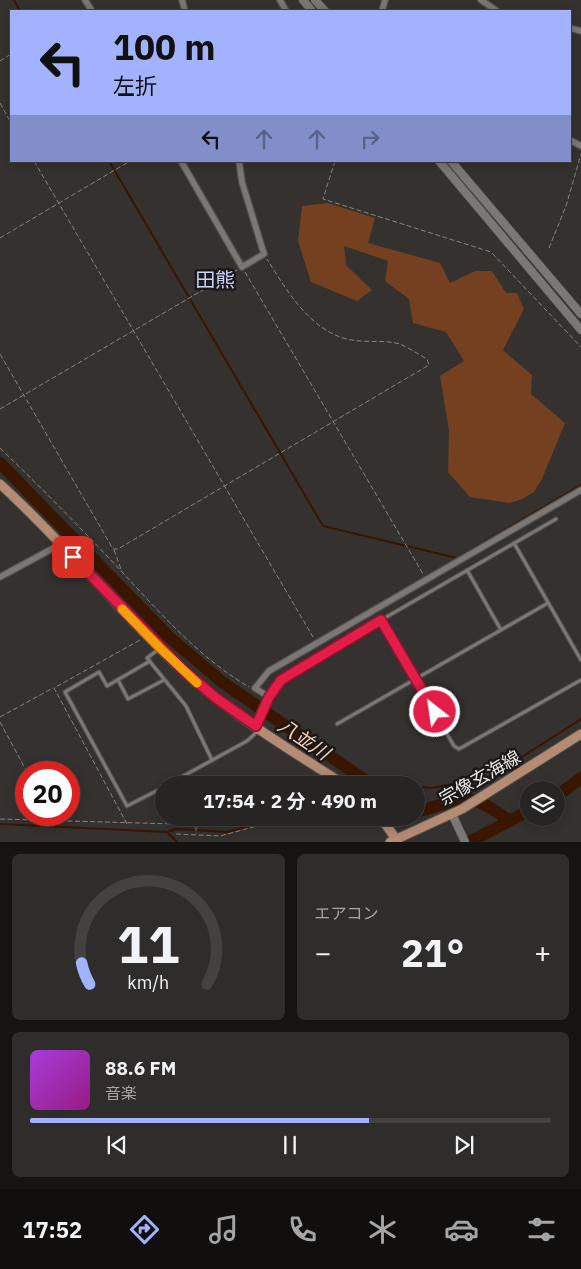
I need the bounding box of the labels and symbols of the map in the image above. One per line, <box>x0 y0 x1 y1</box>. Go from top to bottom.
district label: 田熊 <box>195 266 235 293</box>
pin <box>52 536 94 578</box>
position arrow <box>408 685 460 737</box>
water label: 八並川 <box>274 713 336 766</box>
street label: 宗像玄海線 <box>435 745 524 810</box>
speed limit sign: 20 <box>15 761 80 826</box>

